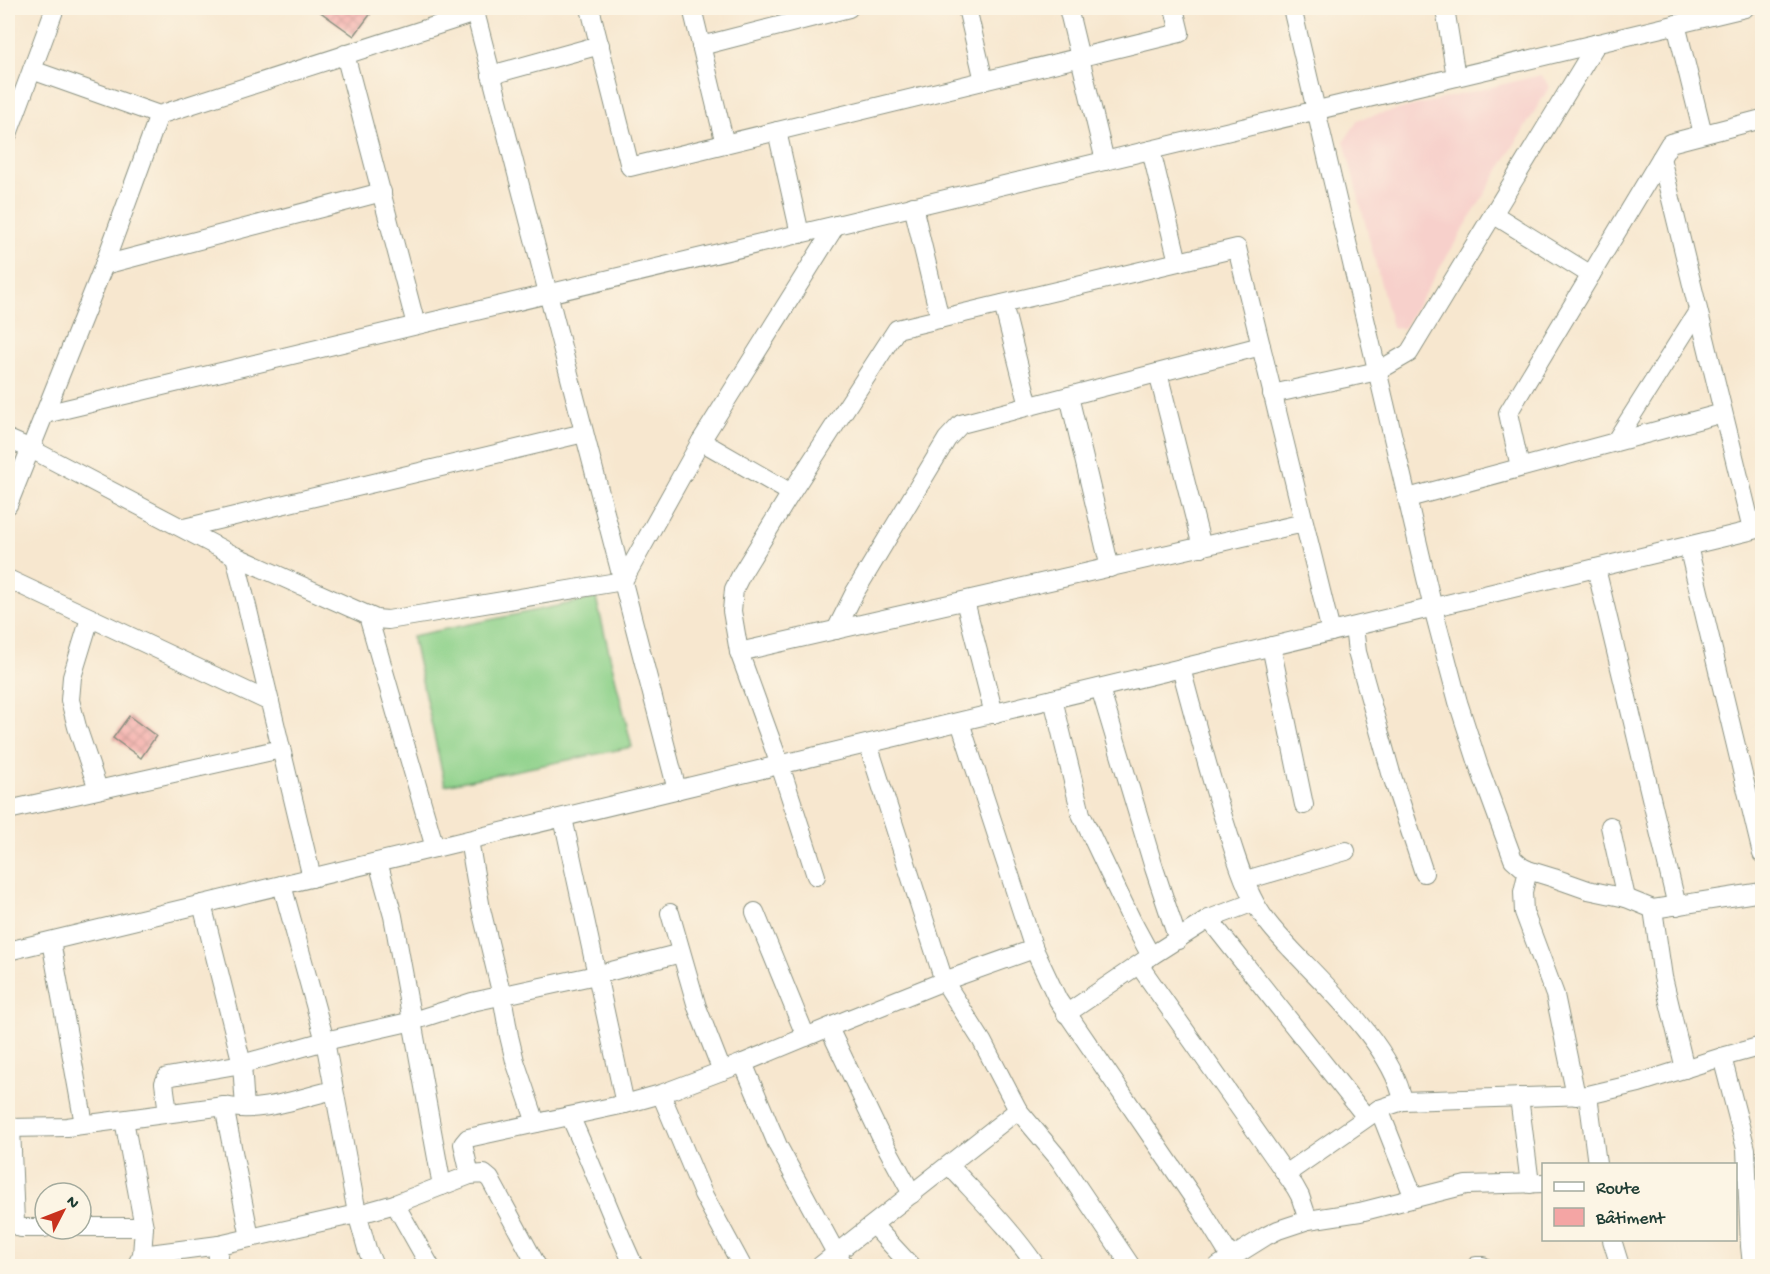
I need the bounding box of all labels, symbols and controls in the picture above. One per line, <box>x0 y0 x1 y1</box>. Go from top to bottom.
legend <box>1542 1163 1737 1241</box>
text: Route <box>1596 1179 1641 1200</box>
north arrow <box>33 1181 93 1241</box>
text: N <box>61 1193 82 1214</box>
text: Bâtiment <box>1595 1209 1666 1230</box>

